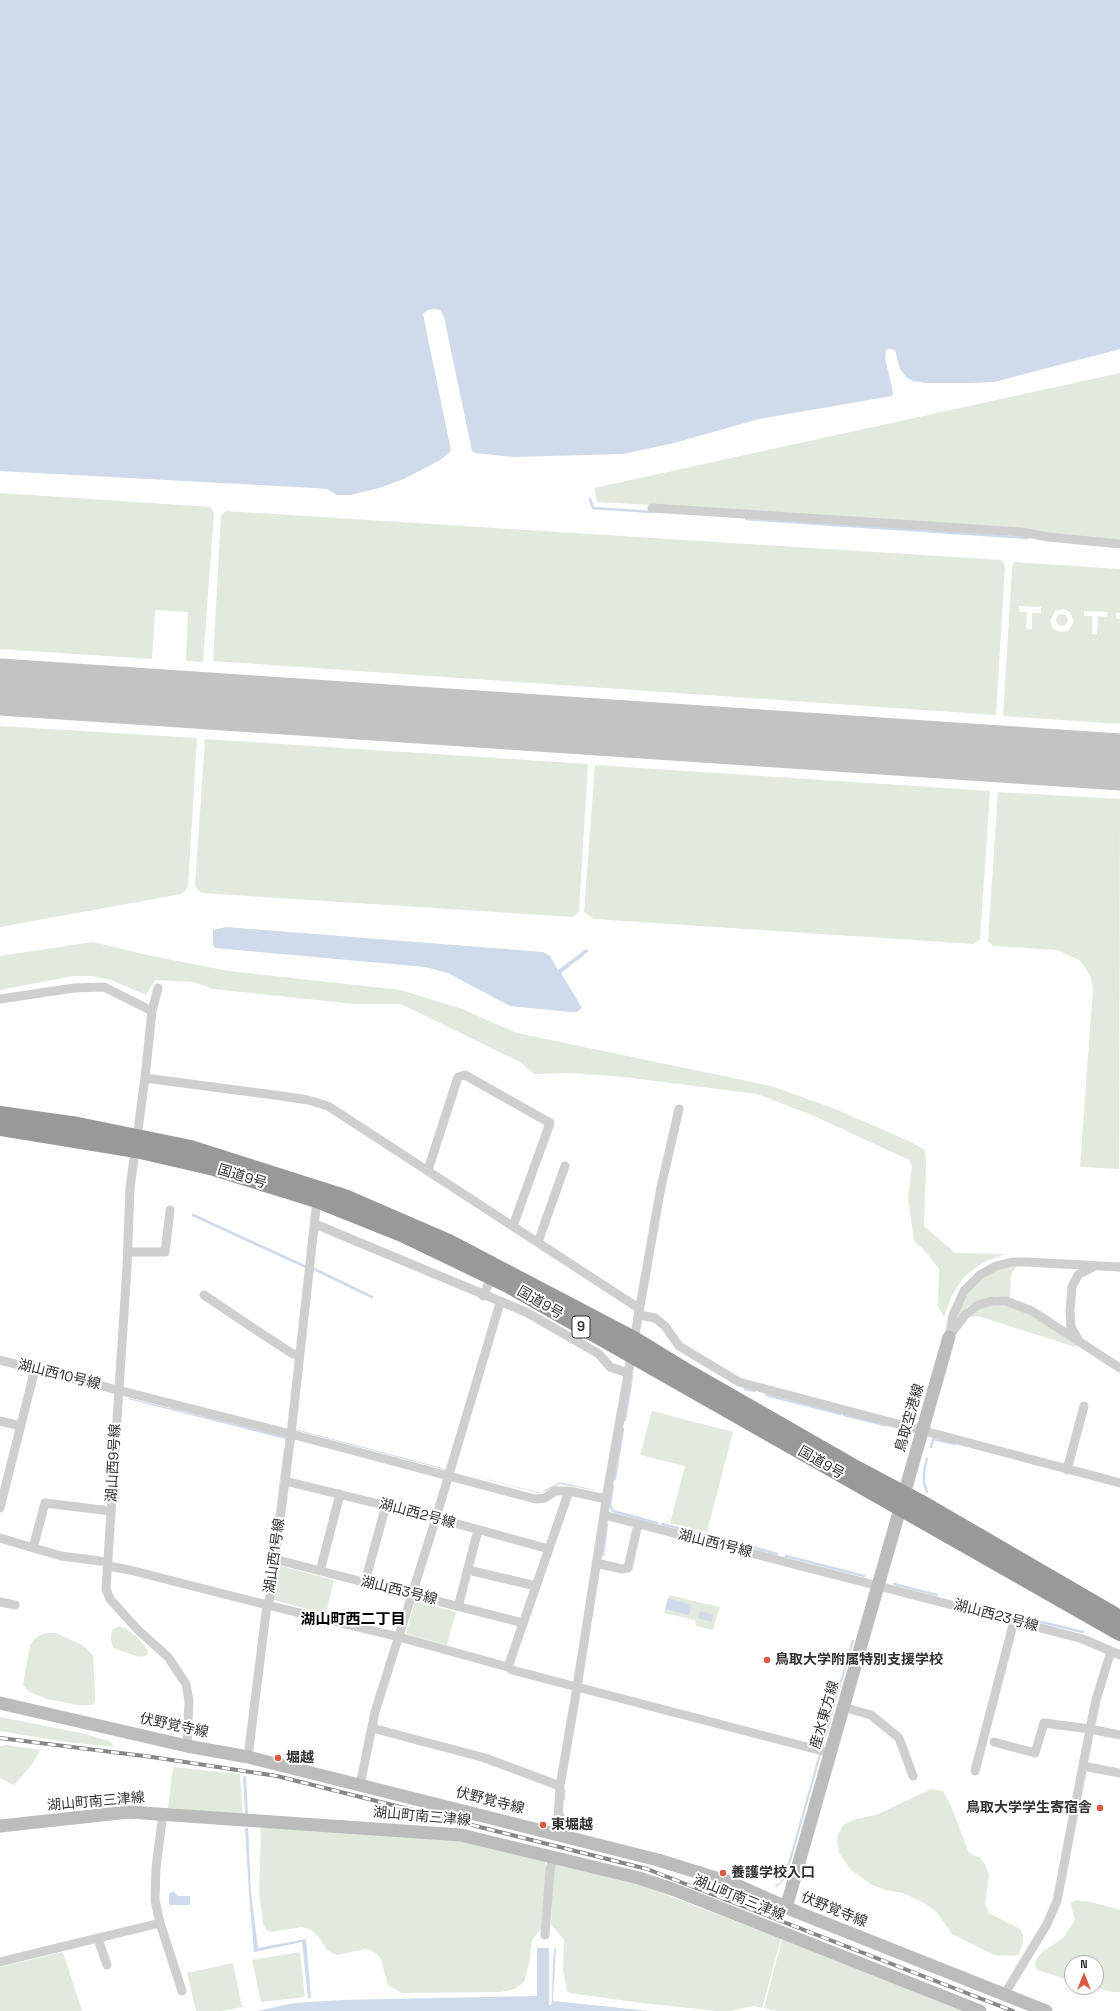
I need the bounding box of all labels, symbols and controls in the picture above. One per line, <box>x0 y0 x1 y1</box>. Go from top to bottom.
street label: 国道9号 <box>215 1162 269 1192</box>
street label: 国道9号 <box>514 1283 566 1323</box>
road number: 9 <box>572 1316 590 1338</box>
street label: 湖山西10号線 <box>16 1357 102 1393</box>
street label: 鳥取空港線 <box>892 1382 928 1454</box>
street label: 湖山西9号線 <box>104 1423 124 1503</box>
street label: 国道9号 <box>795 1443 847 1483</box>
street label: 湖山西2号線 <box>377 1496 457 1532</box>
street label: 湖山西1号線 <box>261 1517 289 1595</box>
street label: 湖山西1号線 <box>676 1527 754 1561</box>
street label: 湖山西3号線 <box>359 1573 439 1609</box>
street label: 湖山西23号線 <box>952 1597 1040 1635</box>
district label: 湖山町西二丁目 <box>301 1611 405 1629</box>
place label: 鳥取大学附属特別支援学校 <box>775 1652 943 1668</box>
marker: 鳥取大学附属特別支援学校 <box>762 1655 772 1665</box>
street label: 産水東方線 <box>807 1679 843 1751</box>
street label: 伏野覚寺線 <box>138 1711 210 1741</box>
place label: 堀越 <box>286 1750 314 1766</box>
marker: 堀越 <box>273 1753 283 1763</box>
street label: 伏野覚寺線 <box>454 1784 526 1818</box>
street label: 湖山町南三津線 <box>46 1789 146 1815</box>
place label: 鳥取大学学生寄宿舎 <box>966 1800 1092 1816</box>
marker: 鳥取大学学生寄宿舎 <box>1095 1803 1105 1813</box>
street label: 湖山町南三津線 <box>372 1804 472 1830</box>
place label: 東堀越 <box>551 1817 593 1833</box>
marker: 東堀越 <box>538 1820 548 1830</box>
place label: 養護学校入口 <box>731 1865 815 1881</box>
marker: 養護学校入口 <box>718 1868 728 1878</box>
street label: 湖山町南三津線 <box>690 1872 788 1924</box>
street label: 伏野覚寺線 <box>798 1889 870 1931</box>
north arrow <box>1064 1955 1104 1995</box>
text: N <box>1080 1957 1088 1971</box>

